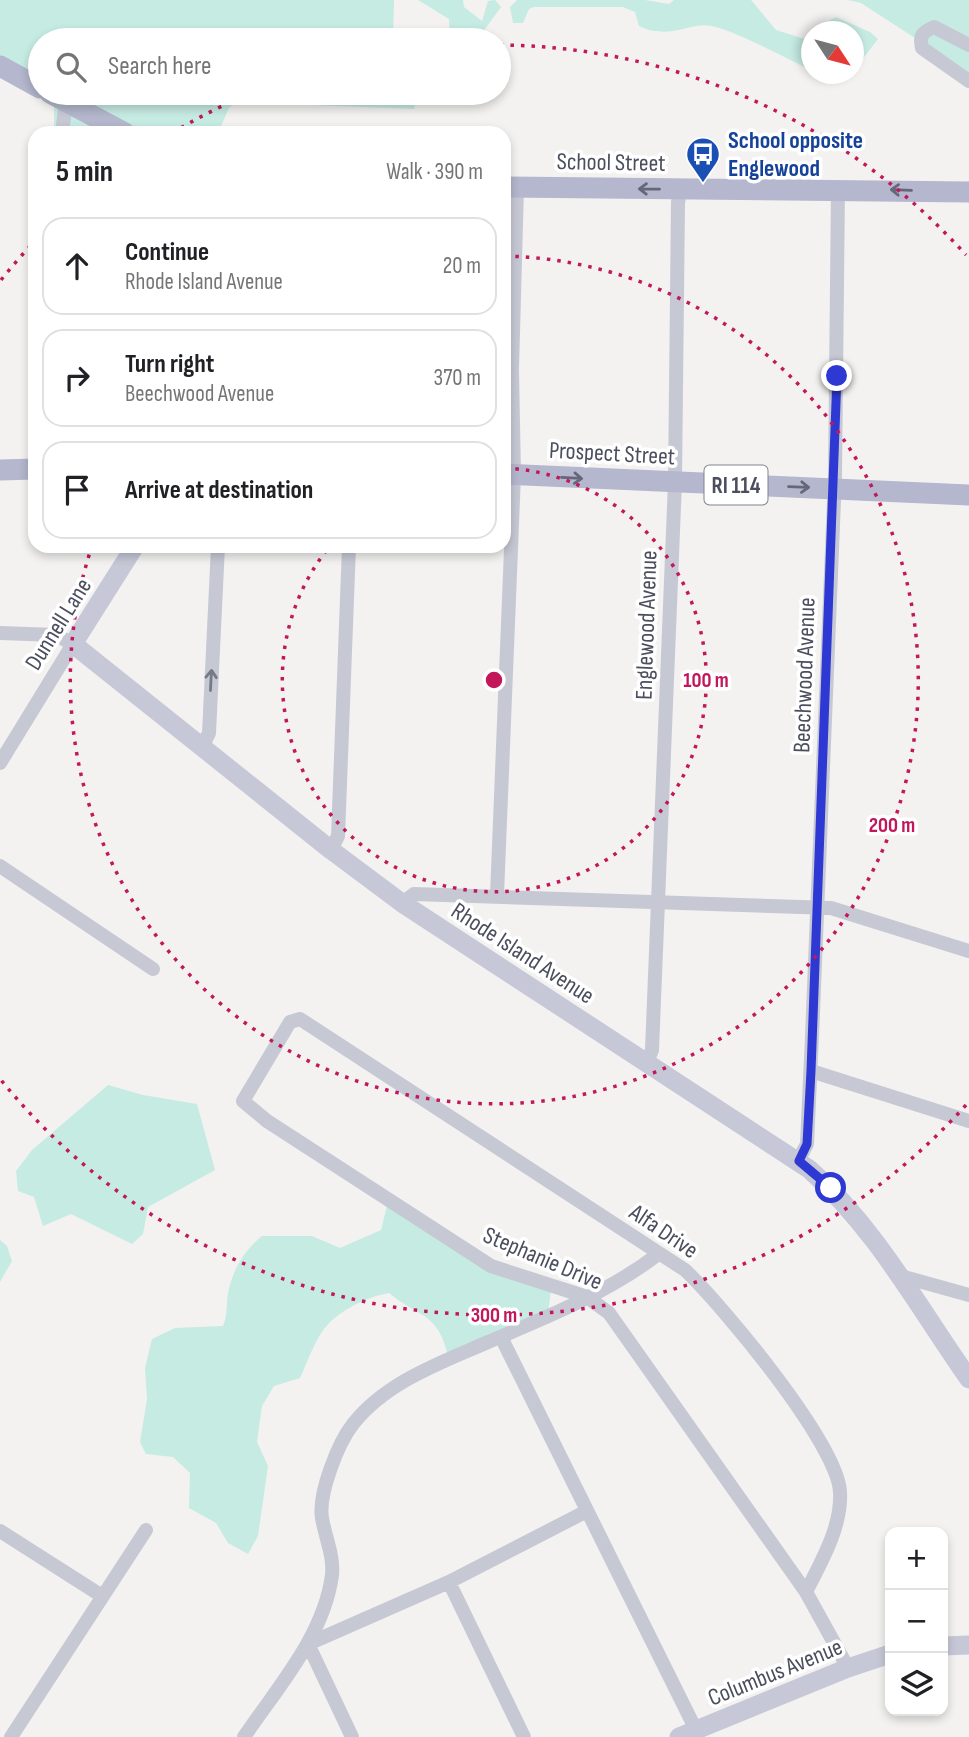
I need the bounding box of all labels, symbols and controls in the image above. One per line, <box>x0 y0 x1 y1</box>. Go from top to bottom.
north arrow <box>801 21 864 84</box>
search box <box>28 28 511 105</box>
icon: search <box>52 48 90 86</box>
text: Search here <box>108 51 211 82</box>
place label: School opposite Englewood <box>728 126 863 183</box>
bus stop icon: School opposite Englewood <box>684 135 722 184</box>
street label: School Street <box>556 147 666 178</box>
text: 5 min <box>56 154 113 190</box>
text: Walk · 390 m <box>386 158 483 186</box>
one-way arrow <box>638 182 661 196</box>
one-way arrow <box>890 184 913 197</box>
text: Continue <box>125 237 209 268</box>
icon: ahead <box>58 247 96 285</box>
text: 20 m <box>443 252 481 280</box>
text: Rhode Island Avenue <box>125 268 283 296</box>
text: Turn right <box>125 349 214 380</box>
icon: right <box>58 359 96 397</box>
route end <box>821 360 852 391</box>
text: 370 m <box>434 364 481 392</box>
text: Beechwood Avenue <box>125 380 274 408</box>
street label: Prospect Street <box>548 436 676 471</box>
road number: RI 114 <box>704 466 768 505</box>
icon: arrive <box>58 471 96 509</box>
one-way arrow <box>560 471 583 484</box>
text: Arrive at destination <box>125 475 313 506</box>
one-way arrow <box>788 481 811 494</box>
street label: Englewood Avenue <box>629 550 664 700</box>
street label: Dunnell Lane <box>19 573 98 676</box>
street label: Beechwood Avenue <box>787 597 822 753</box>
centre of rings <box>482 668 506 692</box>
text: 100 m <box>683 668 729 693</box>
one-way arrow <box>205 669 218 692</box>
text: 200 m <box>869 813 915 838</box>
street label: Rhode Island Avenue <box>446 896 600 1010</box>
route start <box>815 1172 846 1203</box>
street label: Alfa Drive <box>623 1197 704 1265</box>
street label: Stephanie Drive <box>479 1220 607 1297</box>
text: 300 m <box>471 1303 517 1328</box>
map controls <box>885 1527 948 1716</box>
button: + <box>885 1527 948 1590</box>
button: − <box>885 1590 948 1653</box>
street label: Columbus Avenue <box>704 1632 847 1713</box>
button: layers <box>885 1653 948 1716</box>

